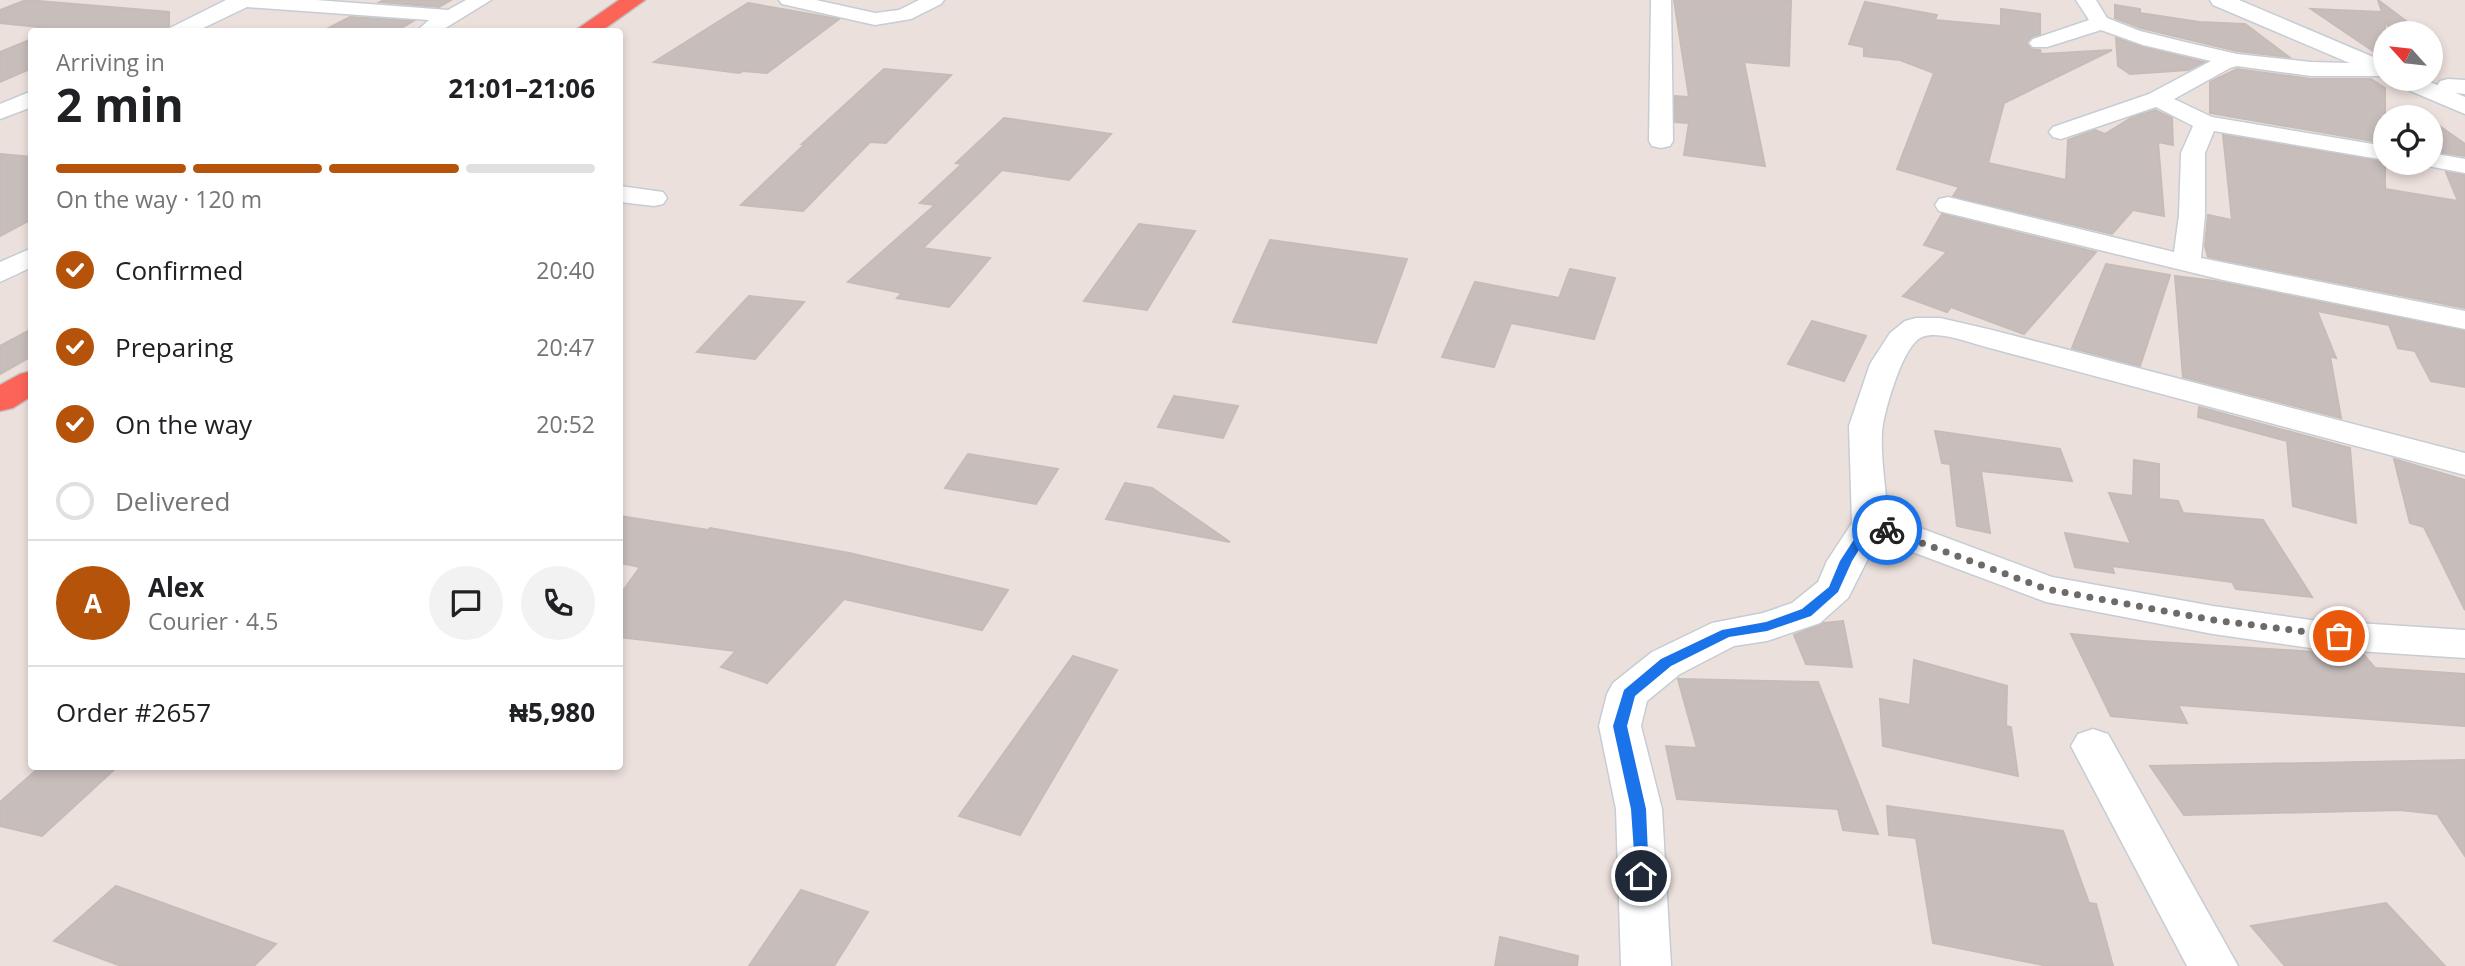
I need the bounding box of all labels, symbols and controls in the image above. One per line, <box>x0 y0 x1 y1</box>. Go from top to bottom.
north arrow <box>2373 21 2443 91</box>
map controls <box>2373 21 2443 175</box>
text: Arriving in <box>56 46 165 78</box>
text: 21:01–21:06 <box>448 70 595 106</box>
text: 2 min <box>56 73 184 135</box>
button: locate <box>2373 105 2443 175</box>
text: On the way · 120 m <box>56 183 262 215</box>
icon: check <box>56 251 94 289</box>
text: Confirmed <box>115 252 243 288</box>
text: 20:40 <box>536 254 595 286</box>
icon: check <box>56 328 94 366</box>
text: Preparing <box>115 329 233 365</box>
text: 20:47 <box>536 331 595 363</box>
icon: check <box>56 405 94 443</box>
text: On the way <box>115 406 252 442</box>
text: 20:52 <box>536 408 595 440</box>
text: Delivered <box>115 483 230 519</box>
courier <box>1852 495 1922 565</box>
icon: bike <box>1868 511 1906 549</box>
button: chat <box>429 566 503 640</box>
button: phone <box>521 566 595 640</box>
text: Alex <box>148 569 204 605</box>
text: A <box>84 585 102 621</box>
text: Courier · 4.5 <box>148 605 278 637</box>
pin <box>2309 606 2369 666</box>
icon: bag <box>2320 617 2358 655</box>
text: Order #2657 <box>56 694 211 730</box>
text: ₦5,980 <box>509 694 595 730</box>
pin <box>1611 846 1671 906</box>
icon: home <box>1622 857 1660 895</box>

